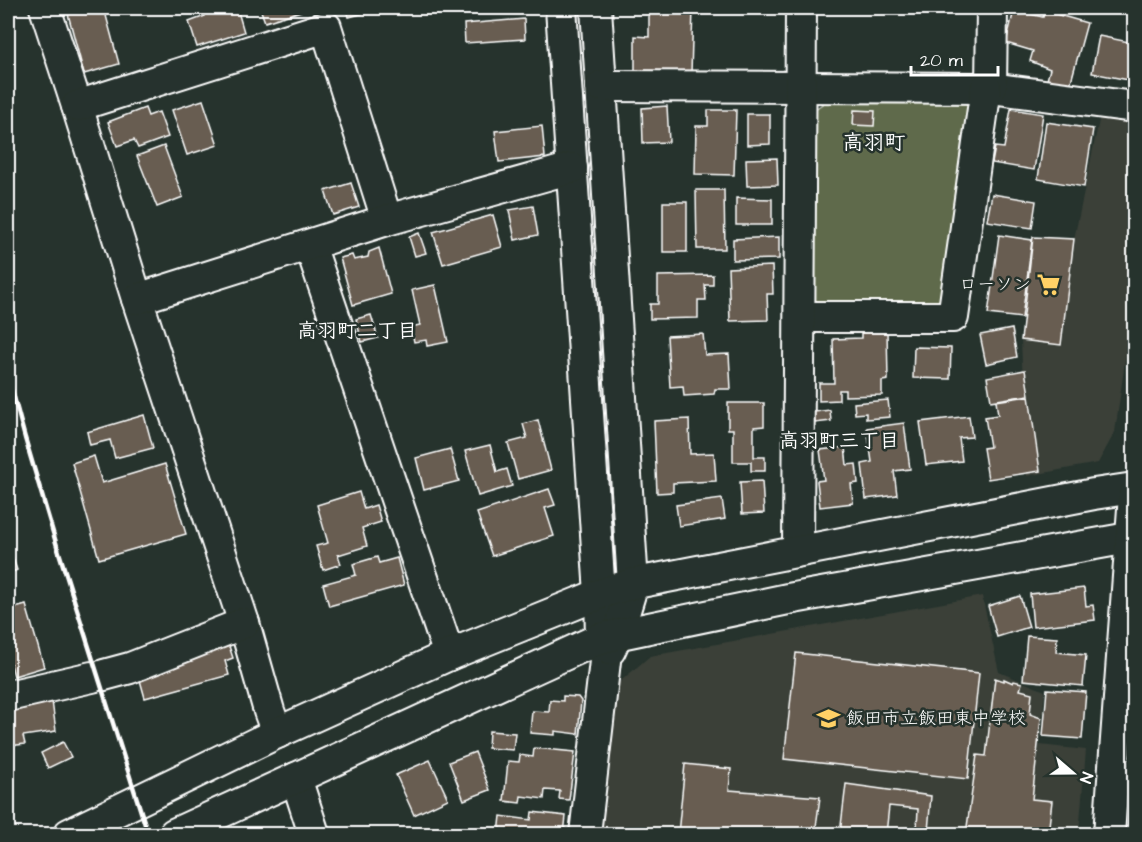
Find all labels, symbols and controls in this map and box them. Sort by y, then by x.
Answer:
scale bar [911,39,998,77]
text: 20 m [920,48,963,73]
district label: 高羽町 [843,128,906,157]
supermarket icon: ローソン [1036,271,1062,297]
place label: ローソン [959,272,1031,297]
district label: 高羽町二丁目 [297,317,417,345]
district label: 高羽町三丁目 [779,427,899,455]
school or university icon: 飯田市立飯田東中学校 [815,705,841,731]
place label: 飯田市立飯田東中学校 [846,706,1026,731]
north arrow [1043,743,1103,803]
text: N [1074,769,1098,786]

